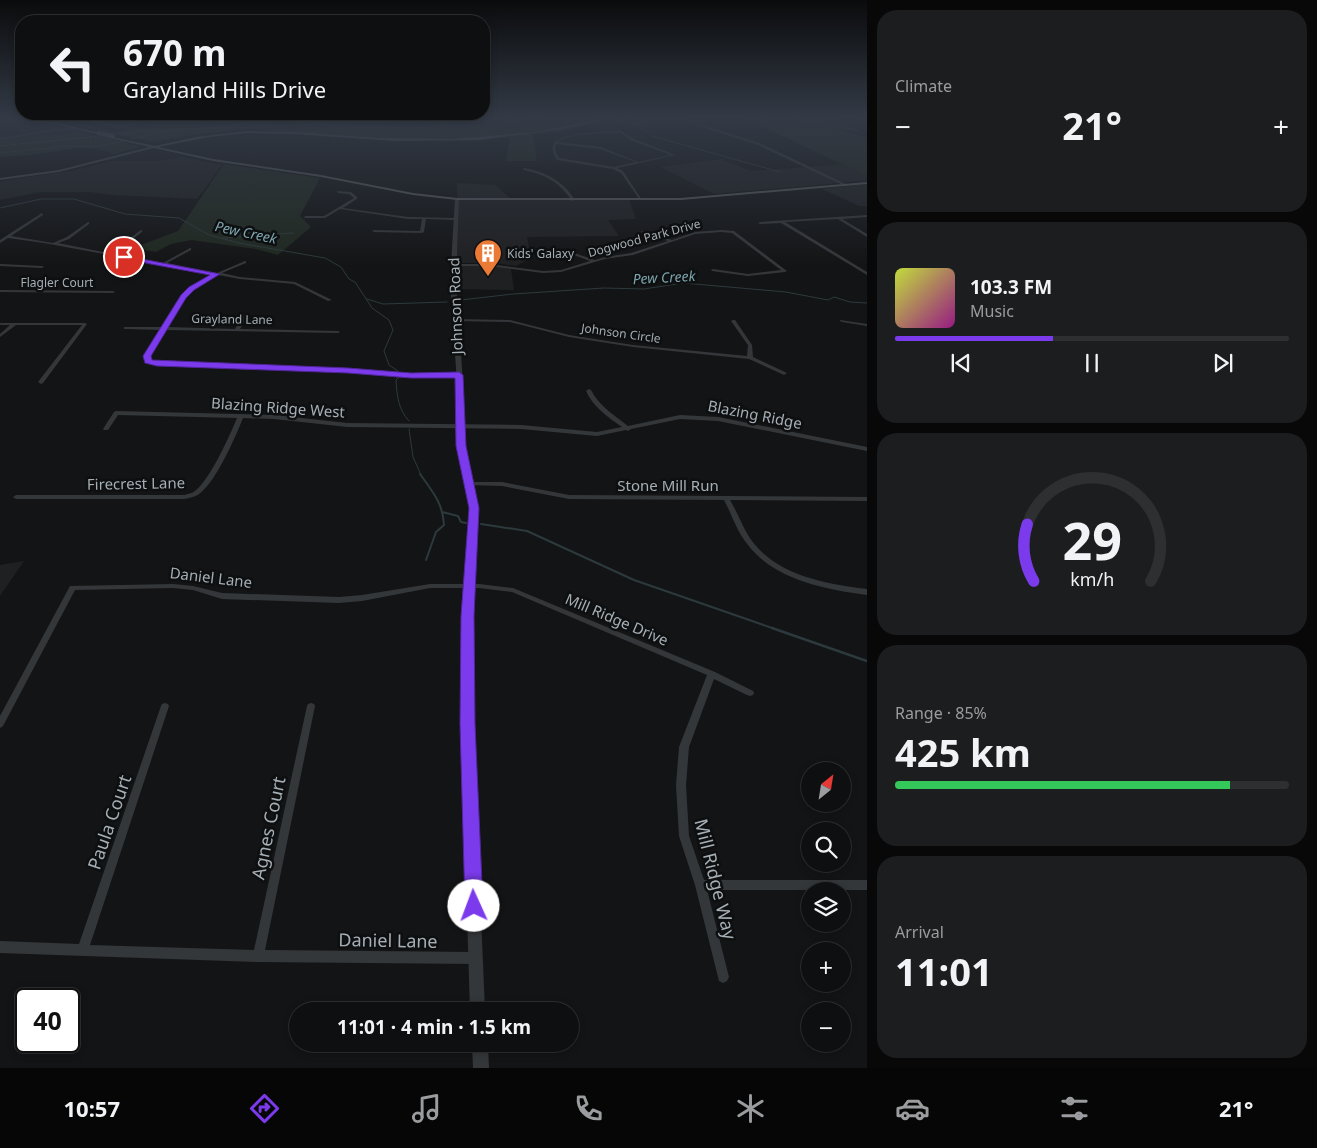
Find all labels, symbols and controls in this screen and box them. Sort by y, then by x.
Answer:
text: 670 m [123,29,226,76]
icon: left [40,35,105,100]
text: Grayland Hills Drive [123,74,326,104]
text: Climate [895,75,952,97]
text: 21° [1062,99,1122,151]
text: − [895,107,911,145]
text: + [1273,107,1289,145]
street label: Dogwood Park Drive [586,215,702,261]
water label: Pew Creek [213,216,280,248]
pin [103,236,145,278]
building icon: Kids' Galaxy [473,238,503,277]
icon: arrive [110,243,138,271]
place label: Kids' Galaxy [507,245,575,262]
street label: Johnson Road [443,257,467,357]
water label: Pew Creek [632,266,697,288]
street label: Flagler Court [21,274,94,291]
text: 103.3 FM [970,274,1052,300]
text: Music [970,300,1014,322]
street label: Grayland Lane [191,310,273,328]
street label: Johnson Circle [579,319,662,347]
icon: previous [947,349,975,377]
icon: pause [1078,349,1106,377]
icon: next [1209,349,1237,377]
street label: Blazing Ridge West [210,392,346,422]
street label: Blazing Ridge [706,395,804,433]
street label: Firecrest Lane [87,472,185,494]
street label: Stone Mill Run [617,475,719,495]
text: 29 [1062,504,1122,575]
street label: Daniel Lane [169,562,253,592]
text: km/h [1070,567,1114,591]
street label: Mill Ridge Drive [562,588,672,650]
text: Range · 85% [895,702,987,724]
text: 425 km [895,726,1031,778]
north arrow [801,762,851,812]
map controls [801,762,851,1052]
street label: Paula Court [82,771,137,873]
street label: Agnes Court [245,774,291,882]
street label: Mill Ridge Way [689,816,743,943]
button: search [801,822,851,872]
position arrow [447,879,499,931]
button: layers [801,882,851,932]
text: Arrival [895,921,944,943]
street label: Daniel Lane [338,927,438,953]
button: + [801,942,851,992]
text: 11:01 [895,945,993,997]
speed limit sign: 40 [15,988,80,1053]
button: − [801,1002,851,1052]
text: 11:01 · 4 min · 1.5 km [337,1014,531,1040]
icon: directions [247,1091,282,1126]
icon: music [409,1091,444,1126]
icon: phone [571,1091,606,1126]
icon: climate [733,1091,768,1126]
icon: car [895,1091,930,1126]
icon: filters [1057,1091,1092,1126]
text: 10:57 [63,1093,120,1123]
text: 21° [1219,1093,1253,1123]

